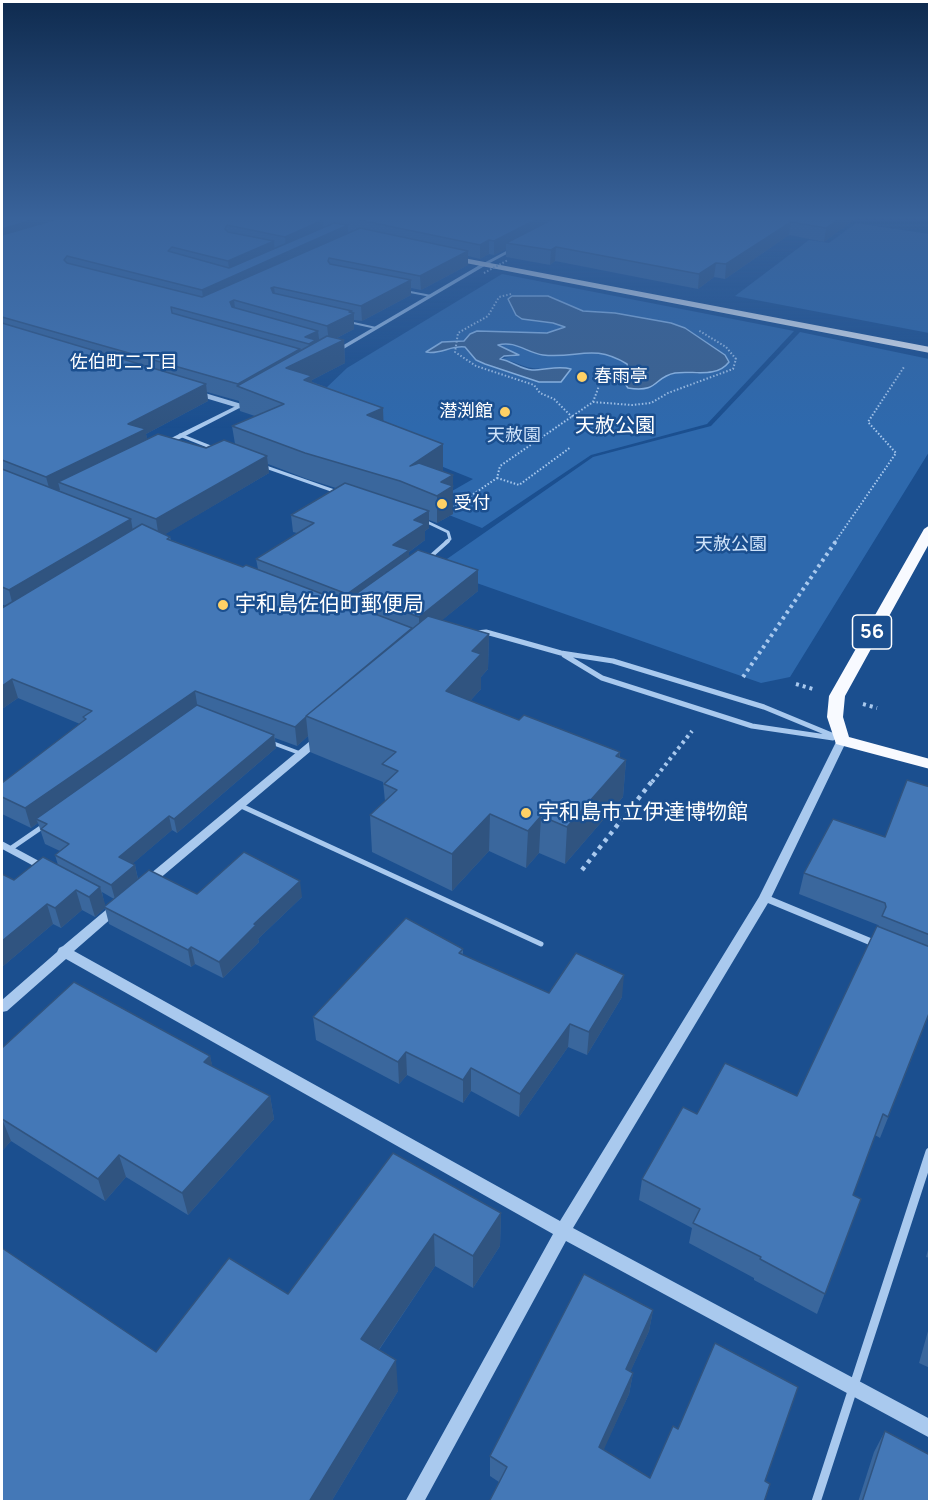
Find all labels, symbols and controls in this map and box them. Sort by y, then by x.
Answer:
district label: 佐伯町二丁目 [70,352,178,374]
place label: 春雨亭 [594,366,648,388]
marker: 春雨亭 [575,370,589,384]
place label: 潜渕館 [439,401,493,423]
marker: 潜渕館 [498,405,512,419]
district label: 天赦公園 [575,414,655,438]
park label: 天赦園 [487,425,541,447]
place label: 受付 [454,493,490,515]
marker: 受付 [435,497,449,511]
park label: 天赦公園 [695,534,767,556]
place label: 宇和島佐伯町郵便局 [235,592,424,618]
marker: 宇和島佐伯町郵便局 [216,598,230,612]
road number: 56 [852,615,892,649]
place label: 宇和島市立伊達博物館 [538,800,748,826]
marker: 宇和島市立伊達博物館 [519,806,533,820]

